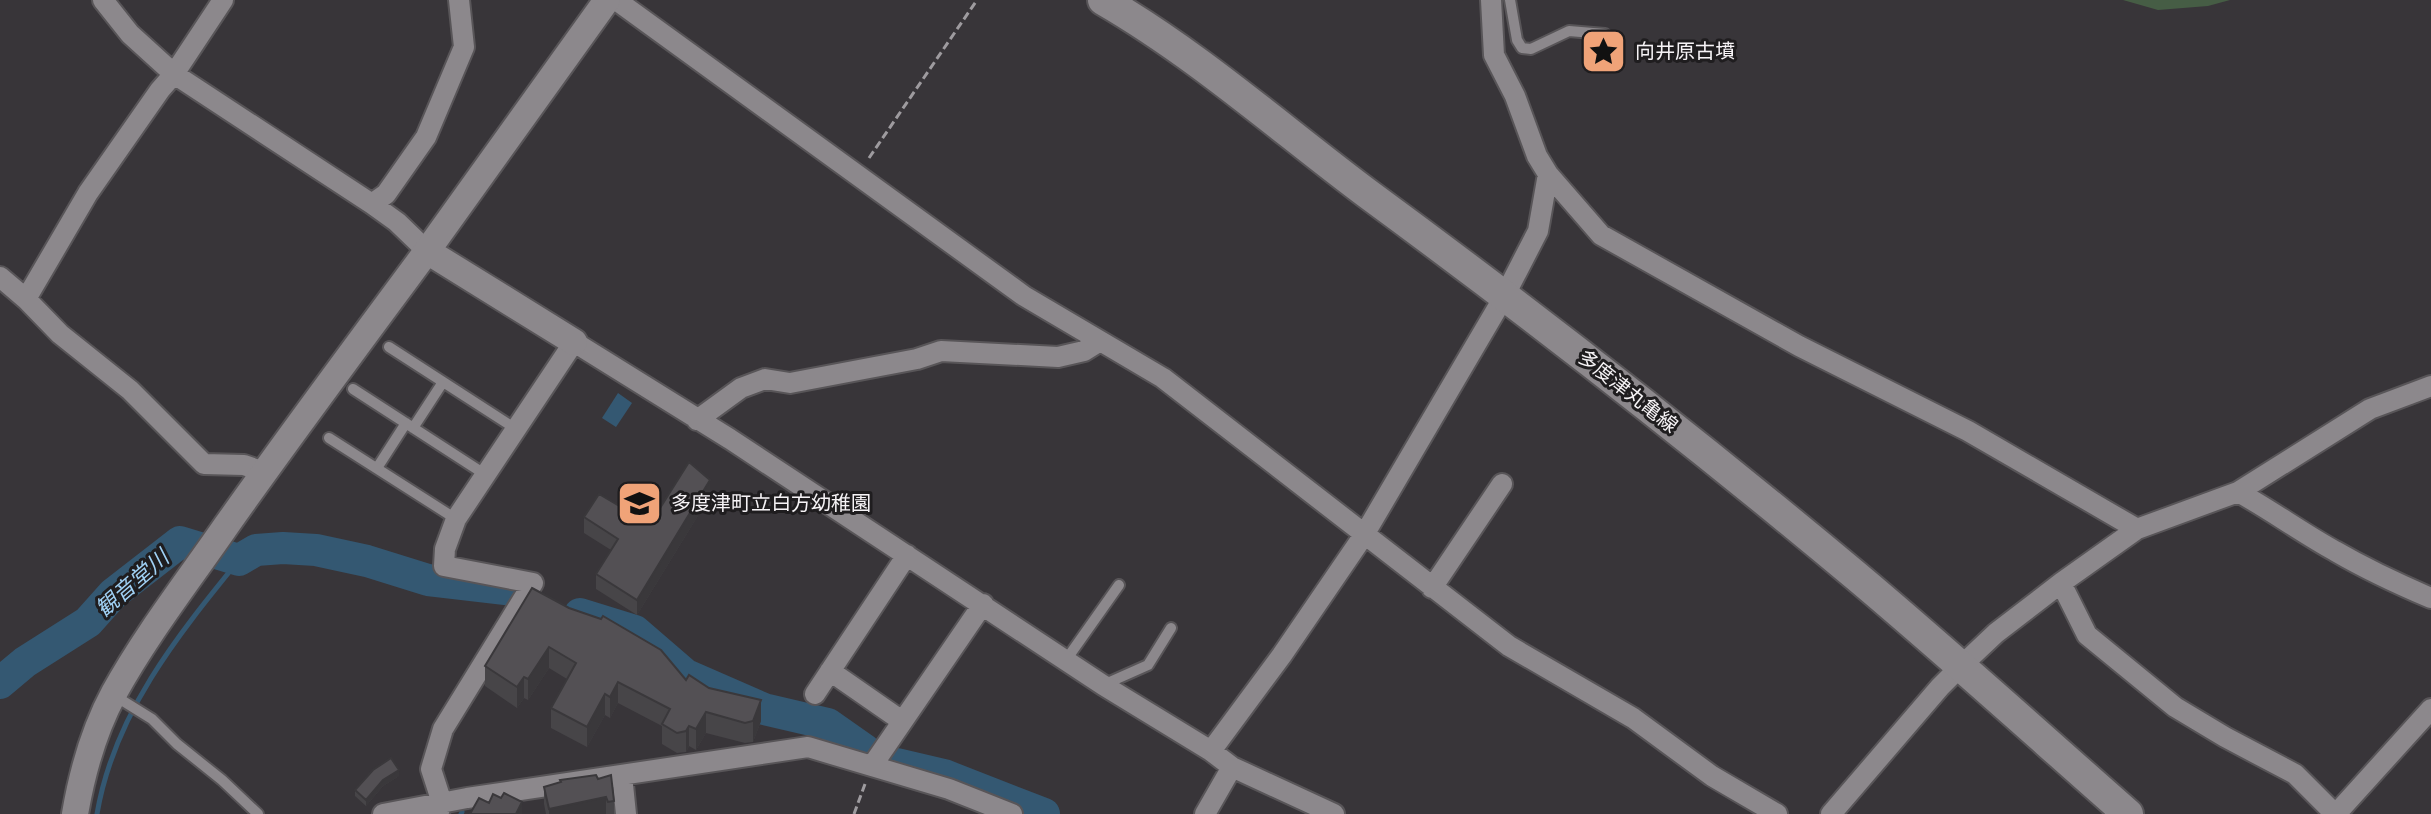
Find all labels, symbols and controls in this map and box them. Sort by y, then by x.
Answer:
place icon: 向井原古墳 [1580,27,1628,75]
place label: 向井原古墳 [1635,38,1735,64]
street label: 多度津丸亀線 [1573,344,1683,438]
school or university icon: 多度津町立白方幼稚園 [616,479,664,527]
place label: 多度津町立白方幼稚園 [671,490,871,516]
water label: 観音堂川 [90,542,177,623]

